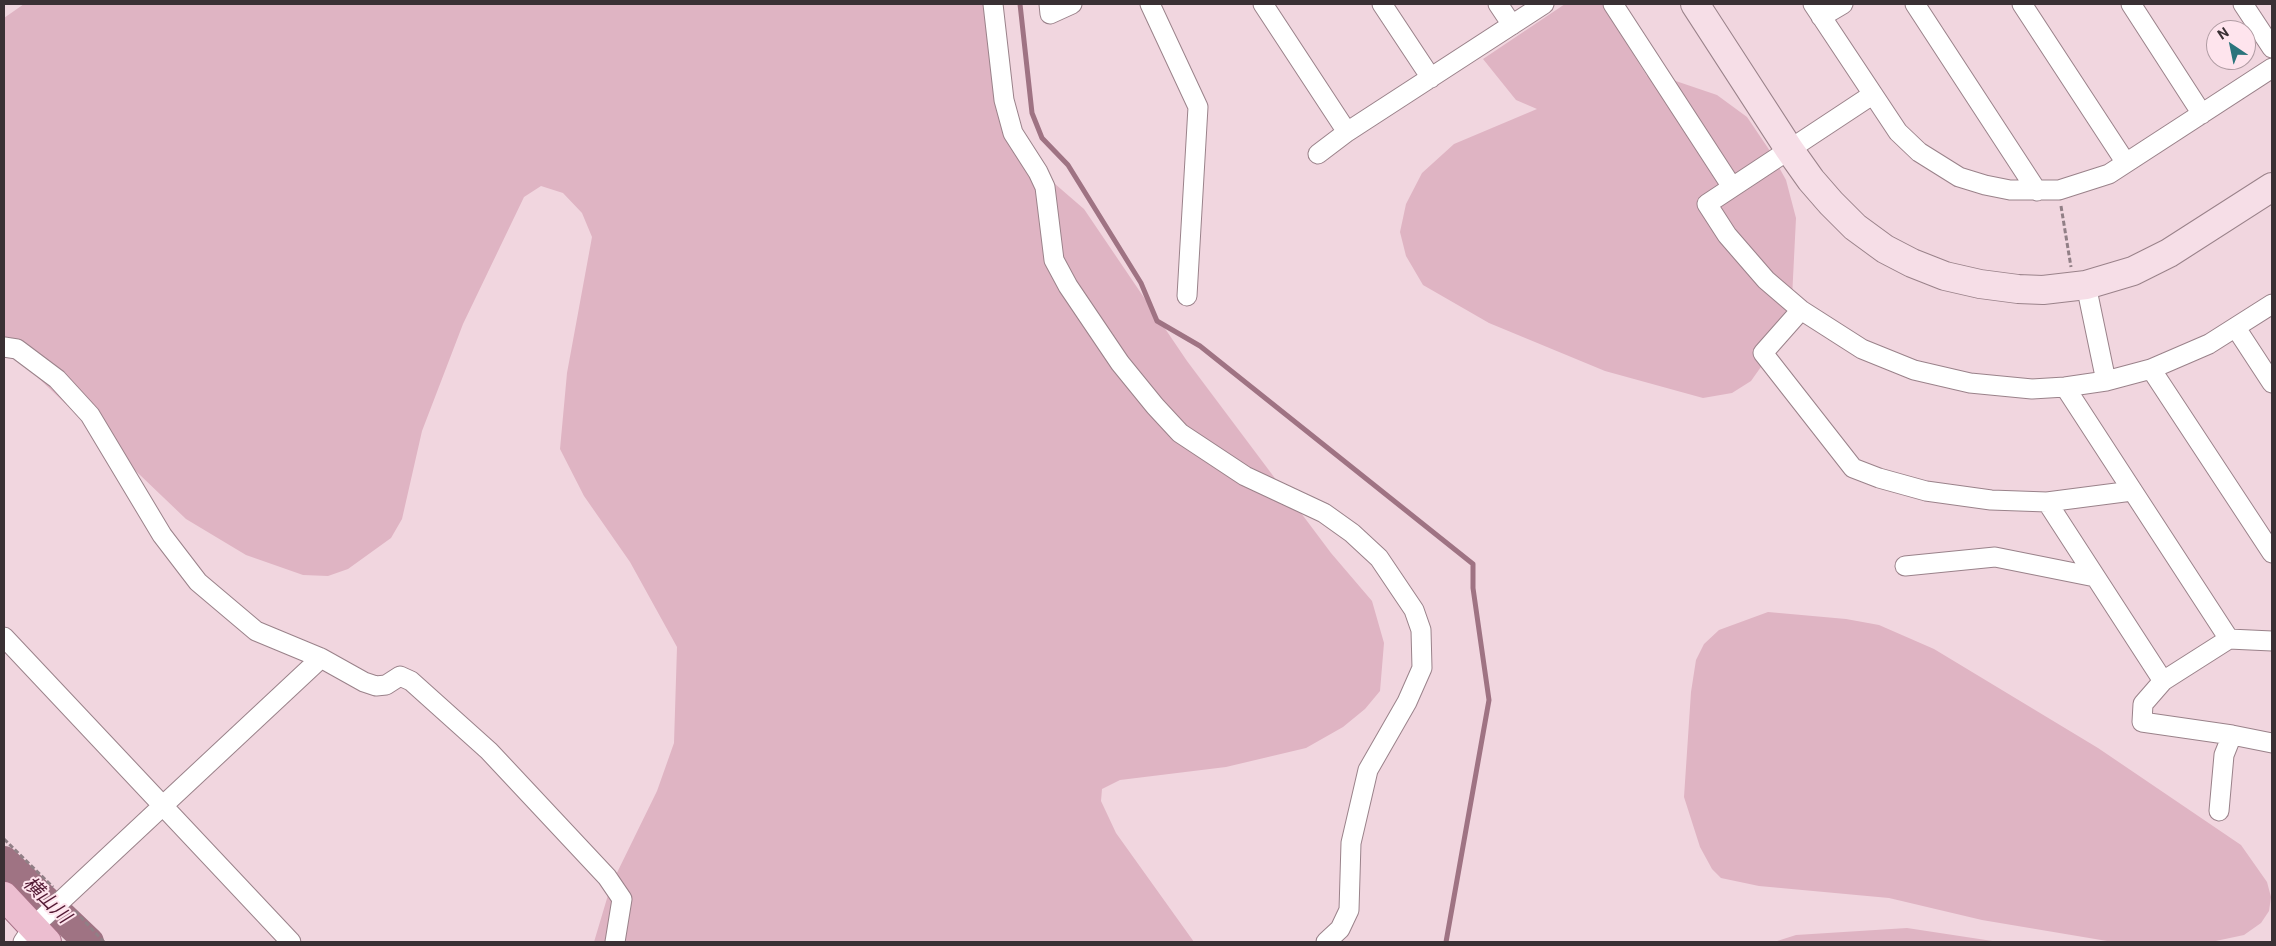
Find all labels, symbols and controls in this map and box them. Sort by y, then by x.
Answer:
north arrow [2206,20,2256,70]
text: N [2215,24,2232,43]
water label: 横山川 [18,873,74,929]

